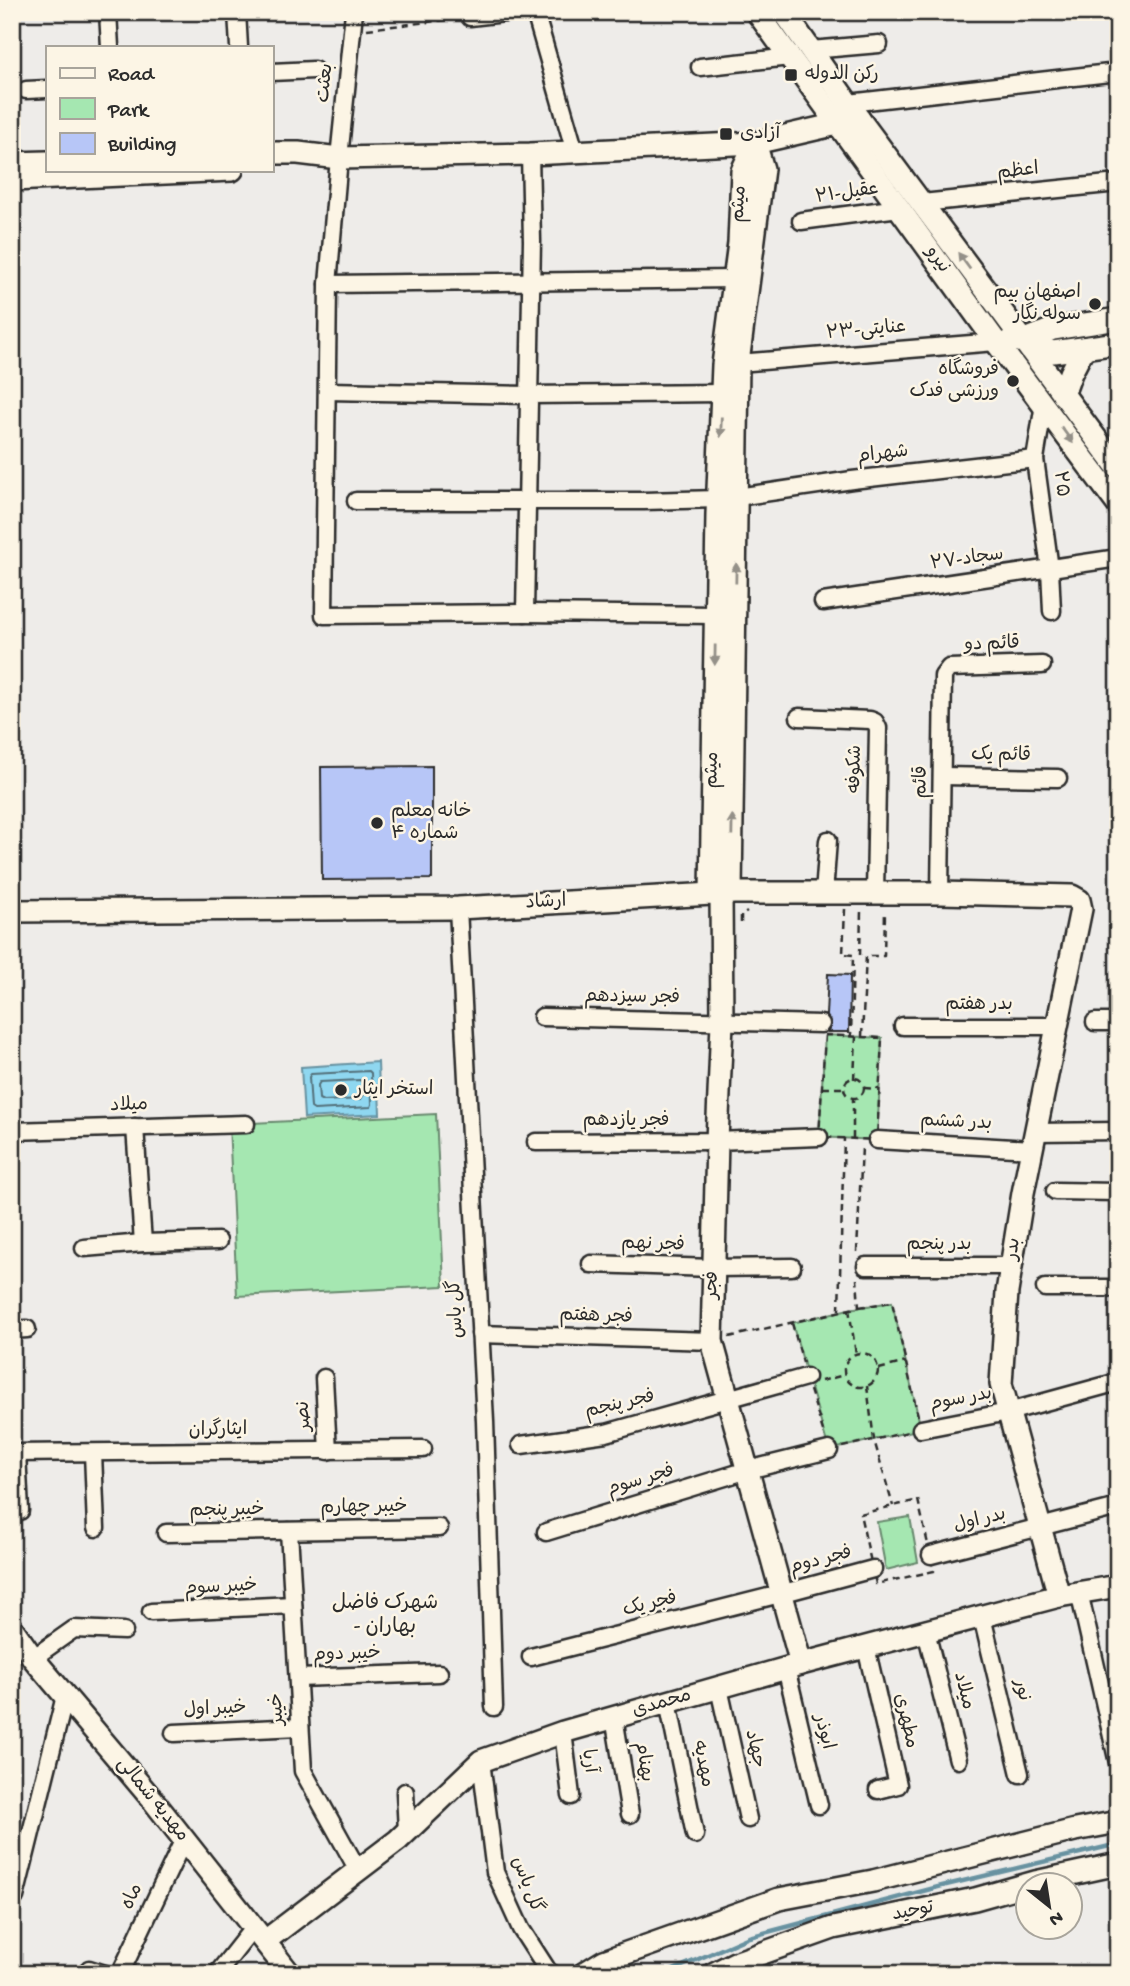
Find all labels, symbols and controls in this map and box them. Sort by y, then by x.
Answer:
legend [46,46,273,172]
street label: بعثت [313,62,339,104]
text: Road [108,64,156,89]
place label: رکن الدوله [805,64,879,87]
marker: رکن الدوله [783,67,799,83]
text: Park [107,100,151,125]
place label: آزادی [740,121,782,146]
marker: آزادی [718,126,734,142]
text: Building [107,134,177,159]
street label: اعظم [996,158,1040,186]
street label: ۲۱-عقیل [814,178,880,210]
street label: میثم [728,185,752,223]
street label: نیرو [918,240,955,278]
one-way arrow [958,252,972,270]
place label: اصفهان بیم سوله نگار [993,282,1081,327]
marker: اصفهان بیم سوله نگار [1087,296,1103,312]
street label: ۲۳-عنایتی [825,316,907,346]
place label: فروشگاه ورزشی فدک [910,357,999,404]
marker: فروشگاه ورزشی فدک [1005,373,1021,389]
one-way arrow [715,417,727,439]
one-way arrow [1059,426,1074,444]
street label: شهرام [856,440,910,470]
street label: ۲۵ [1047,470,1073,498]
street label: ۲۷-سجاد [929,543,1005,577]
one-way arrow [730,562,742,584]
street label: قائم دو [962,633,1020,658]
one-way arrow [709,644,721,666]
street label: قائم یک [971,744,1031,768]
street label: شکوفه [844,745,868,793]
street label: میثم [701,751,725,789]
street label: قائم [910,765,934,799]
place label: خانه معلم شماره ۴ [391,801,471,846]
one-way arrow [727,814,738,836]
marker: خانه معلم شماره ۴ [369,815,385,831]
street label: ارشاد [525,890,567,916]
street label: فجر سیزدهم [584,986,680,1010]
street label: بدر هفتم [945,994,1013,1017]
place label: استخر ایثار [353,1079,434,1102]
marker: استخر ایثار [333,1082,349,1098]
street label: میلاد [110,1094,148,1118]
street label: فجر یازدهم [583,1110,669,1133]
street label: بدر ششم [920,1110,992,1136]
street label: فجر نهم [621,1232,685,1258]
street label: بدر پنجم [906,1234,972,1257]
street label: بدر [1001,1236,1027,1264]
street label: فجر [701,1270,725,1302]
street label: گل یاس [442,1279,470,1339]
street label: فجر هفتم [559,1304,633,1330]
street label: بدر سوم [928,1383,994,1417]
street label: فجر پنجم [583,1386,657,1424]
street label: نصر [293,1400,317,1434]
street label: ایثارگران [189,1417,247,1443]
street label: فجر سوم [605,1460,677,1502]
street label: خیبر چهارم [320,1496,408,1520]
street label: خیبر پنجم [189,1499,265,1523]
street label: بدر اول [951,1503,1009,1539]
street label: فجر دوم [787,1542,855,1580]
street label: خیبر سوم [184,1575,258,1601]
street label: فجر یک [621,1587,679,1623]
district label: شهرک فاضل - بهاران [332,1592,438,1641]
street label: خیبر دوم [313,1642,381,1668]
street label: میلاد [947,1670,979,1712]
street label: نور [1007,1676,1035,1703]
street label: محمدی [630,1685,694,1723]
street label: مطهری [888,1691,922,1751]
street label: خیبر [266,1692,290,1728]
street label: خیبر اول [183,1697,247,1723]
street label: ابوذر [807,1710,838,1752]
street label: جهاد [738,1728,770,1770]
street label: مهدیه [686,1739,718,1789]
street label: بهنام [628,1740,658,1784]
street label: آریا [575,1747,603,1776]
street label: مهدیه شمالی [111,1753,193,1847]
street label: گل یاس [505,1853,549,1916]
north arrow [1014,1870,1084,1940]
street label: ماه [117,1880,149,1914]
street label: توحید [890,1897,936,1927]
text: N [1045,1905,1067,1931]

